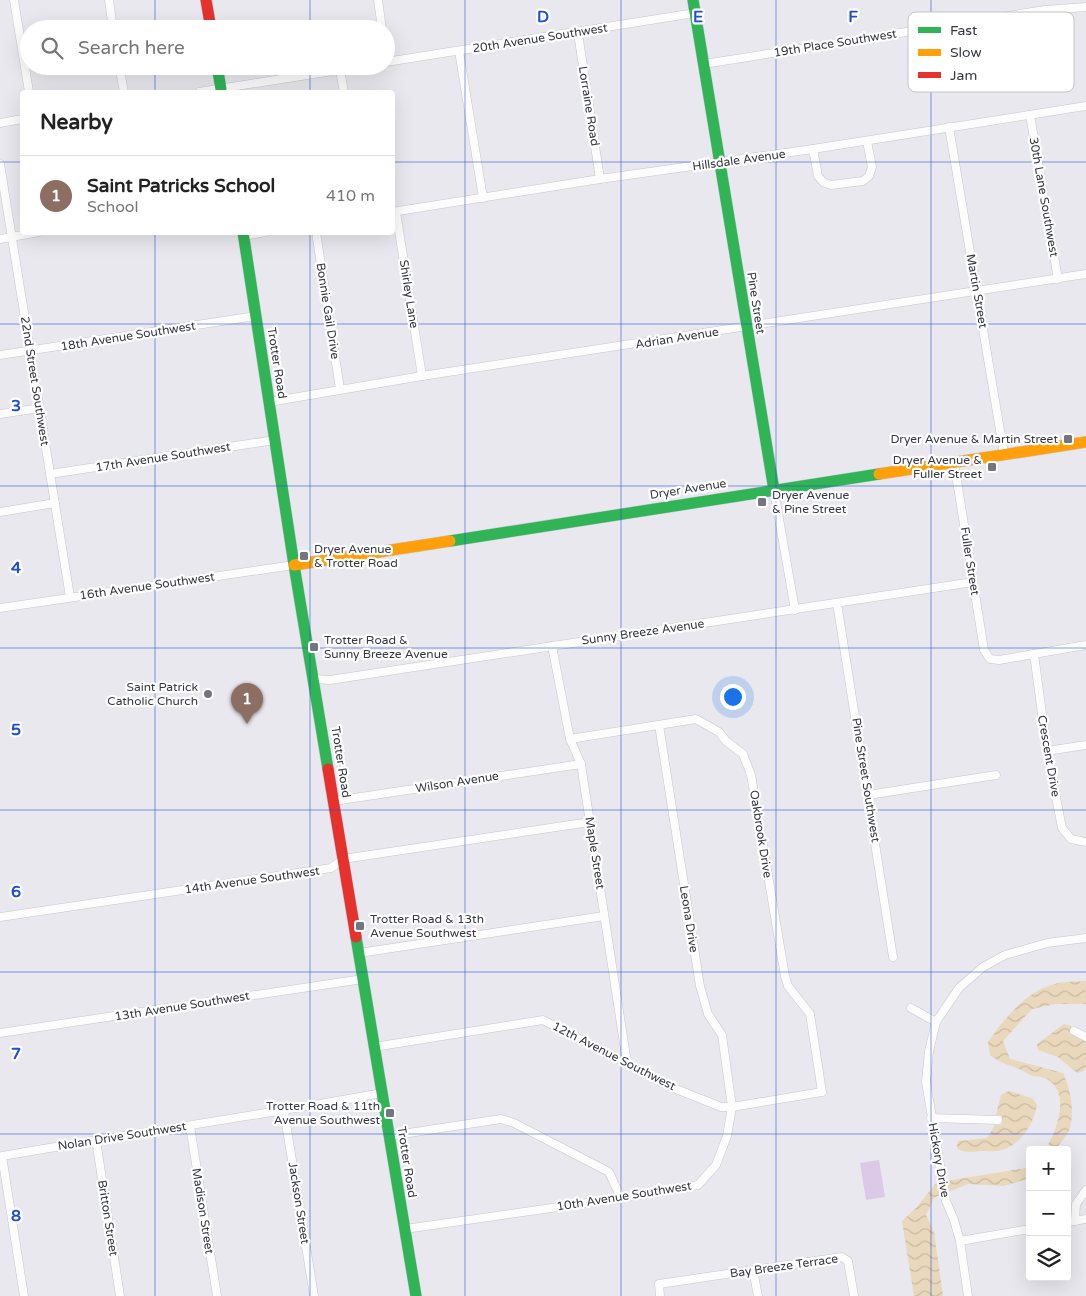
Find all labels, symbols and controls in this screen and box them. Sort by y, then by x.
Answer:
text: D [537,7,549,27]
text: E [693,7,703,27]
text: F [848,7,858,27]
legend [908,12,1074,92]
search box [20,20,395,75]
street label: 20th Avenue Southwest [472,20,609,56]
text: Fast [950,22,978,39]
street label: 19th Place Southwest [772,26,898,60]
icon: search [38,34,66,62]
text: Search here [78,37,185,59]
text: Slow [950,44,982,61]
street label: Lorraine Road [576,65,602,147]
text: Jam [950,67,977,84]
text: Nearby [40,110,113,135]
street label: 30th Lane Southwest [1027,136,1061,258]
street label: Hillsdale Avenue [692,147,787,173]
text: Saint Patricks School [87,175,275,197]
text: 1 [51,186,61,206]
text: 410 m [326,186,375,206]
text: School [87,197,139,217]
street label: Martin Street [964,253,990,330]
street label: Shirley Lane [397,259,421,329]
street label: Bonnie Gail Drive [313,262,343,360]
street label: Pine Street [744,271,768,335]
street label: 22nd Street Southwest [18,315,52,447]
street label: 18th Avenue Southwest [60,318,197,354]
street label: Adrian Avenue [634,324,720,351]
street label: Trotter Road [264,326,290,400]
text: 3 [11,396,21,416]
place label: Dryer Avenue & Martin Street [890,432,1058,446]
marker: Dryer Avenue & Martin Street [1062,433,1074,445]
street label: 17th Avenue Southwest [95,439,232,475]
place label: Dryer Avenue & Fuller Street [893,453,982,481]
marker: Dryer Avenue & Fuller Street [986,461,998,473]
street label: Dryer Avenue [649,476,727,502]
place label: Dryer Avenue & Pine Street [772,488,850,516]
marker: Dryer Avenue & Pine Street [756,496,768,508]
street label: Fuller Street [958,526,982,597]
place label: Dryer Avenue & Trotter Road [314,542,398,570]
marker: Dryer Avenue & Trotter Road [298,550,310,562]
text: 4 [11,558,21,578]
street label: 16th Avenue Southwest [78,570,216,602]
street label: Sunny Breeze Avenue [581,616,705,648]
place label: Trotter Road & Sunny Breeze Avenue [324,633,448,661]
marker: Trotter Road & Sunny Breeze Avenue [308,641,320,653]
place label: Saint Patrick Catholic Church [107,680,198,708]
pin: 1 [231,683,263,724]
your location [720,684,746,710]
marker: Saint Patrick Catholic Church [202,688,214,700]
street label: Crescent Drive [1035,714,1063,798]
street label: Pine Street Southwest [849,717,883,844]
text: 5 [11,720,21,740]
street label: Trotter Road [328,725,354,799]
street label: Wilson Avenue [414,768,500,796]
street label: Oakbrook Drive [747,789,775,879]
street label: Maple Street [582,816,608,891]
street label: 14th Avenue Southwest [183,864,321,896]
text: 6 [11,882,21,902]
street label: Leona Drive [677,884,701,954]
place label: Trotter Road & 13th Avenue Southwest [370,912,484,940]
marker: Trotter Road & 13th Avenue Southwest [354,920,366,932]
street label: 13th Avenue Southwest [114,988,251,1024]
street label: 12th Avenue Southwest [550,1019,678,1093]
text: 7 [11,1044,21,1064]
place label: Trotter Road & 11th Avenue Southwest [266,1099,380,1127]
marker: Trotter Road & 11th Avenue Southwest [384,1107,396,1119]
street label: Nolan Drive Southwest [57,1119,188,1153]
street label: Hickory Drive [926,1121,953,1199]
street label: Trotter Road [394,1125,420,1199]
map controls [1026,1146,1071,1281]
button: + [1026,1146,1071,1191]
street label: Jackson Street [286,1161,312,1245]
street label: Madison Street [189,1167,217,1255]
street label: 10th Avenue Southwest [556,1178,693,1214]
street label: Britton Street [95,1179,121,1257]
button: − [1026,1191,1071,1236]
text: 8 [11,1206,21,1226]
button: layers [1026,1236,1071,1281]
street label: Bay Breeze Terrace [729,1251,839,1281]

